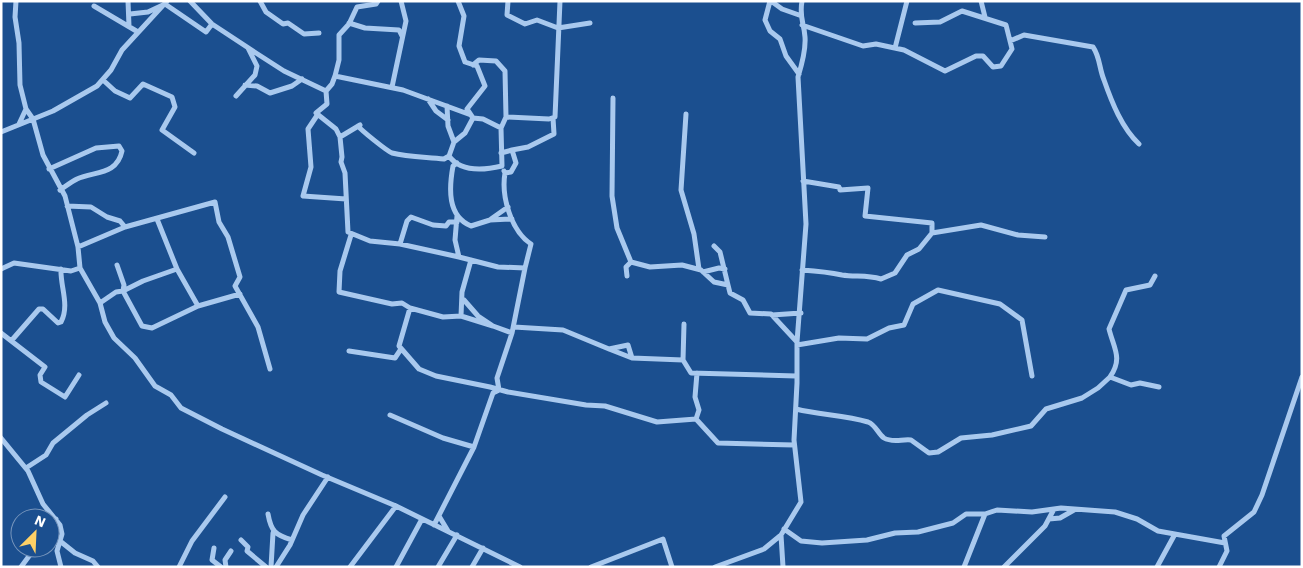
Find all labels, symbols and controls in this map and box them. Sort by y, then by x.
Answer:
north arrow [10,508,60,558]
text: N [32,512,48,531]

